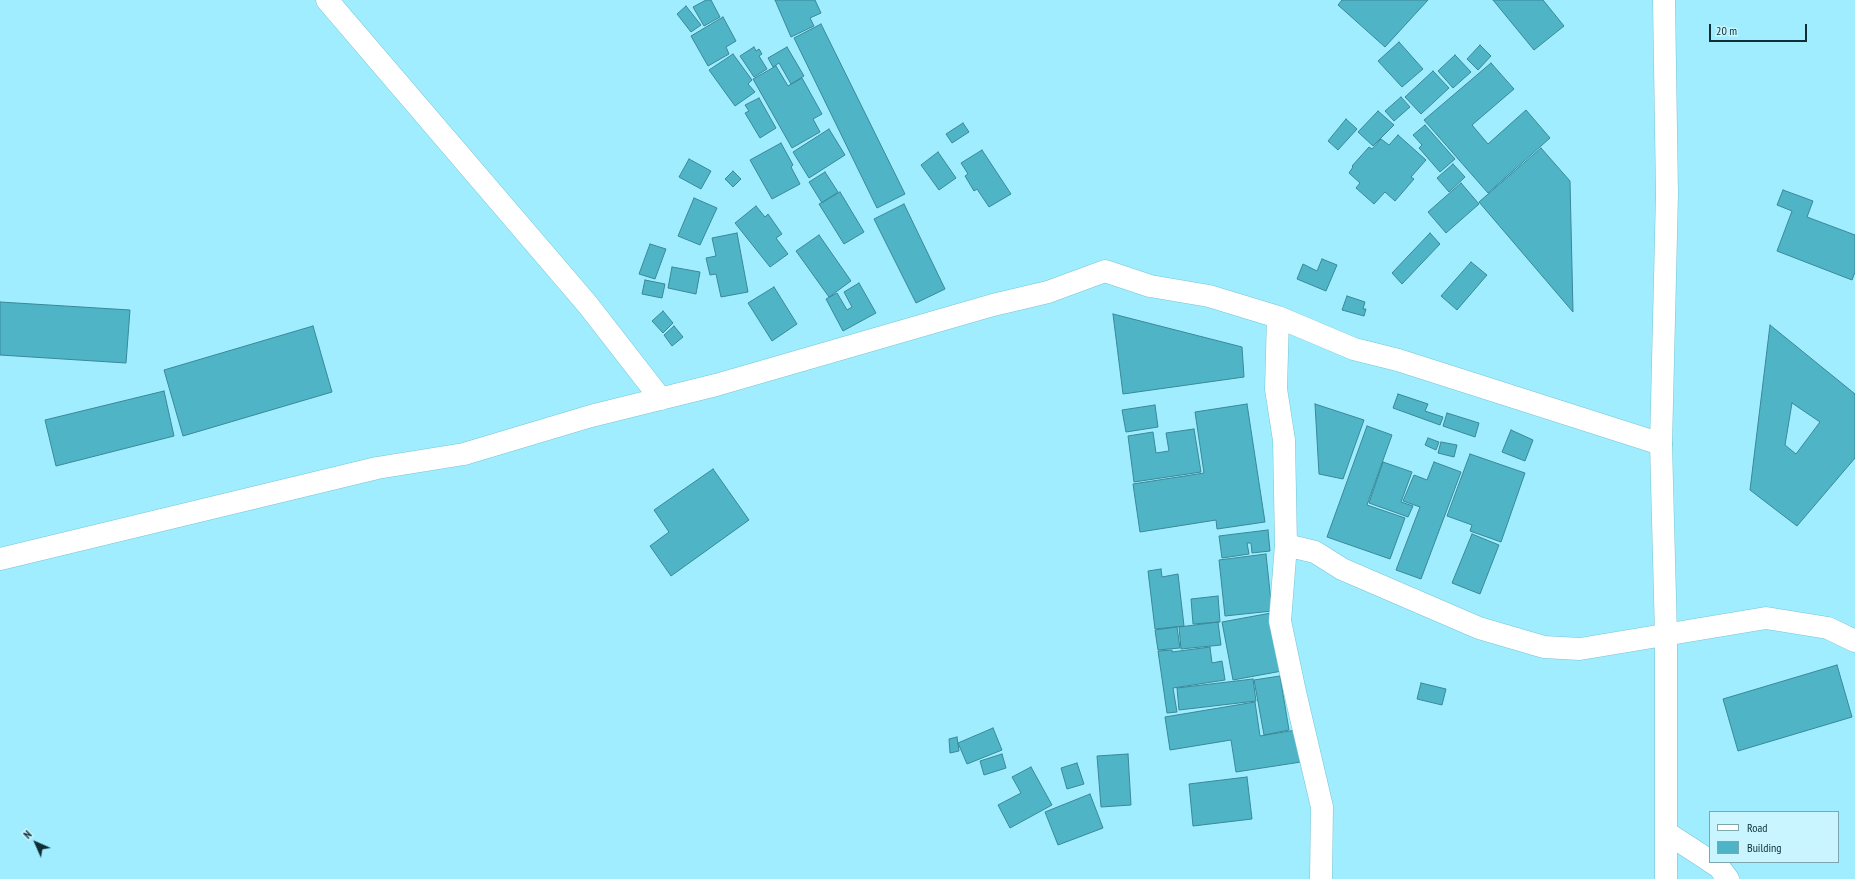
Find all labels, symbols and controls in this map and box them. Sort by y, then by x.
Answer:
scale bar [1711,16,1809,42]
text: 20 m [1716,23,1737,38]
legend [1709,811,1839,863]
text: Road [1747,820,1767,835]
north arrow [16,823,56,863]
text: N [20,827,35,842]
text: Building [1747,840,1782,855]

